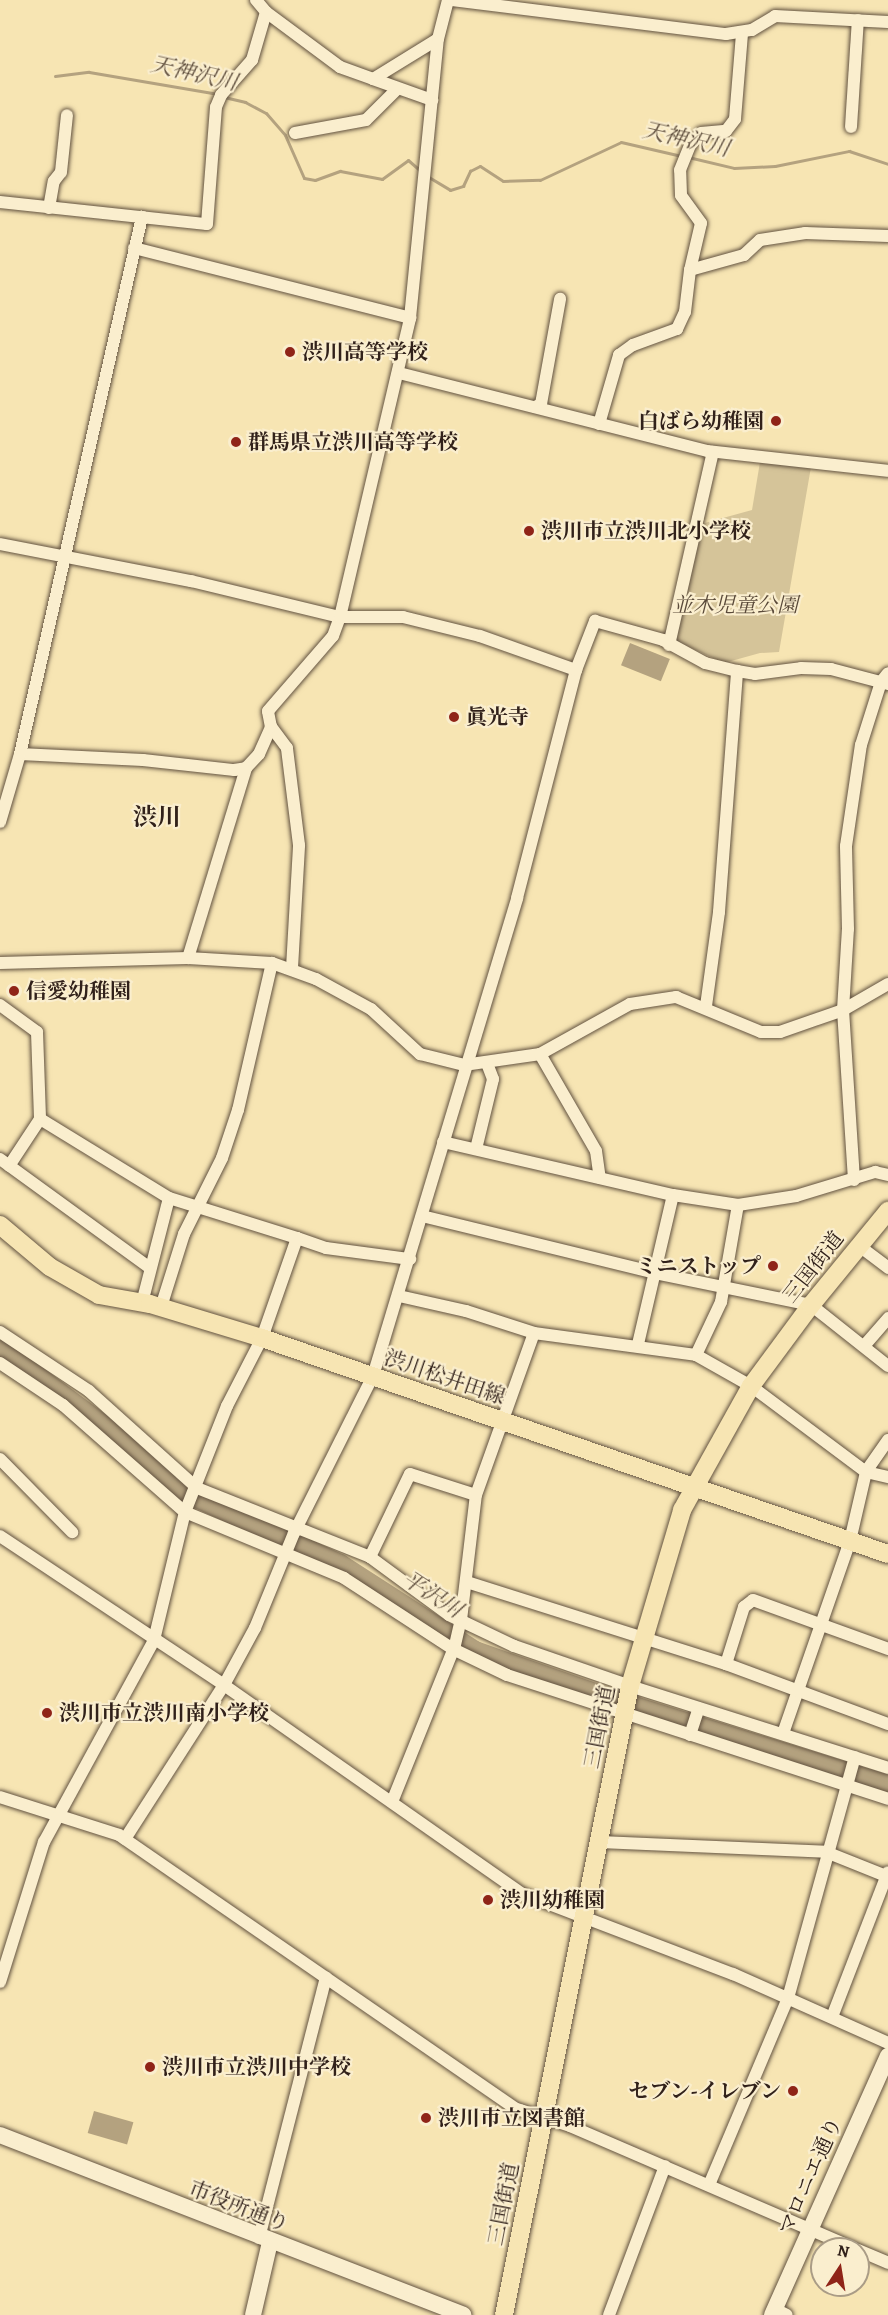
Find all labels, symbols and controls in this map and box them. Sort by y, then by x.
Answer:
water label: 天神沢川 [148,51,240,97]
water label: 天神沢川 [640,117,732,163]
place label: 渋川高等学校 [302,339,428,365]
marker: 渋川高等学校 [283,345,297,359]
place label: 白ばら幼稚園 [638,408,764,434]
marker: 白ばら幼稚園 [769,414,783,428]
place label: 群馬県立渋川高等学校 [248,429,458,455]
marker: 群馬県立渋川高等学校 [229,435,243,449]
place label: 渋川市立渋川北小学校 [541,518,751,544]
marker: 渋川市立渋川北小学校 [522,524,536,538]
park label: 並木児童公園 [672,592,798,618]
place label: 眞光寺 [466,704,529,730]
marker: 眞光寺 [447,710,461,724]
district label: 渋川 [133,804,181,832]
place label: 信愛幼稚園 [26,978,131,1004]
marker: 信愛幼稚園 [7,984,21,998]
street label: 三国街道 [777,1226,849,1308]
place label: ミニストップ [635,1253,761,1279]
marker: ミニストップ [766,1259,780,1273]
street label: 渋川松井田線 [381,1345,509,1409]
water label: 平沢川 [397,1566,467,1624]
street label: 三国街道 [579,1683,619,1771]
place label: 渋川市立渋川南小学校 [59,1700,269,1726]
marker: 渋川市立渋川南小学校 [40,1706,54,1720]
place label: 渋川幼稚園 [500,1887,605,1913]
marker: 渋川幼稚園 [481,1893,495,1907]
place label: 渋川市立渋川中学校 [162,2054,351,2080]
marker: 渋川市立渋川中学校 [143,2060,157,2074]
place label: セブン-イレブン [627,2078,781,2104]
marker: セブン-イレブン [786,2084,800,2098]
place label: 渋川市立図書館 [438,2105,585,2131]
marker: 渋川市立図書館 [419,2111,433,2125]
street label: マロニエ通り [773,2113,847,2239]
street label: 三国街道 [483,2160,523,2248]
street label: 市役所通り [185,2175,293,2237]
north arrow [810,2237,870,2297]
text: N [835,2239,851,2263]

